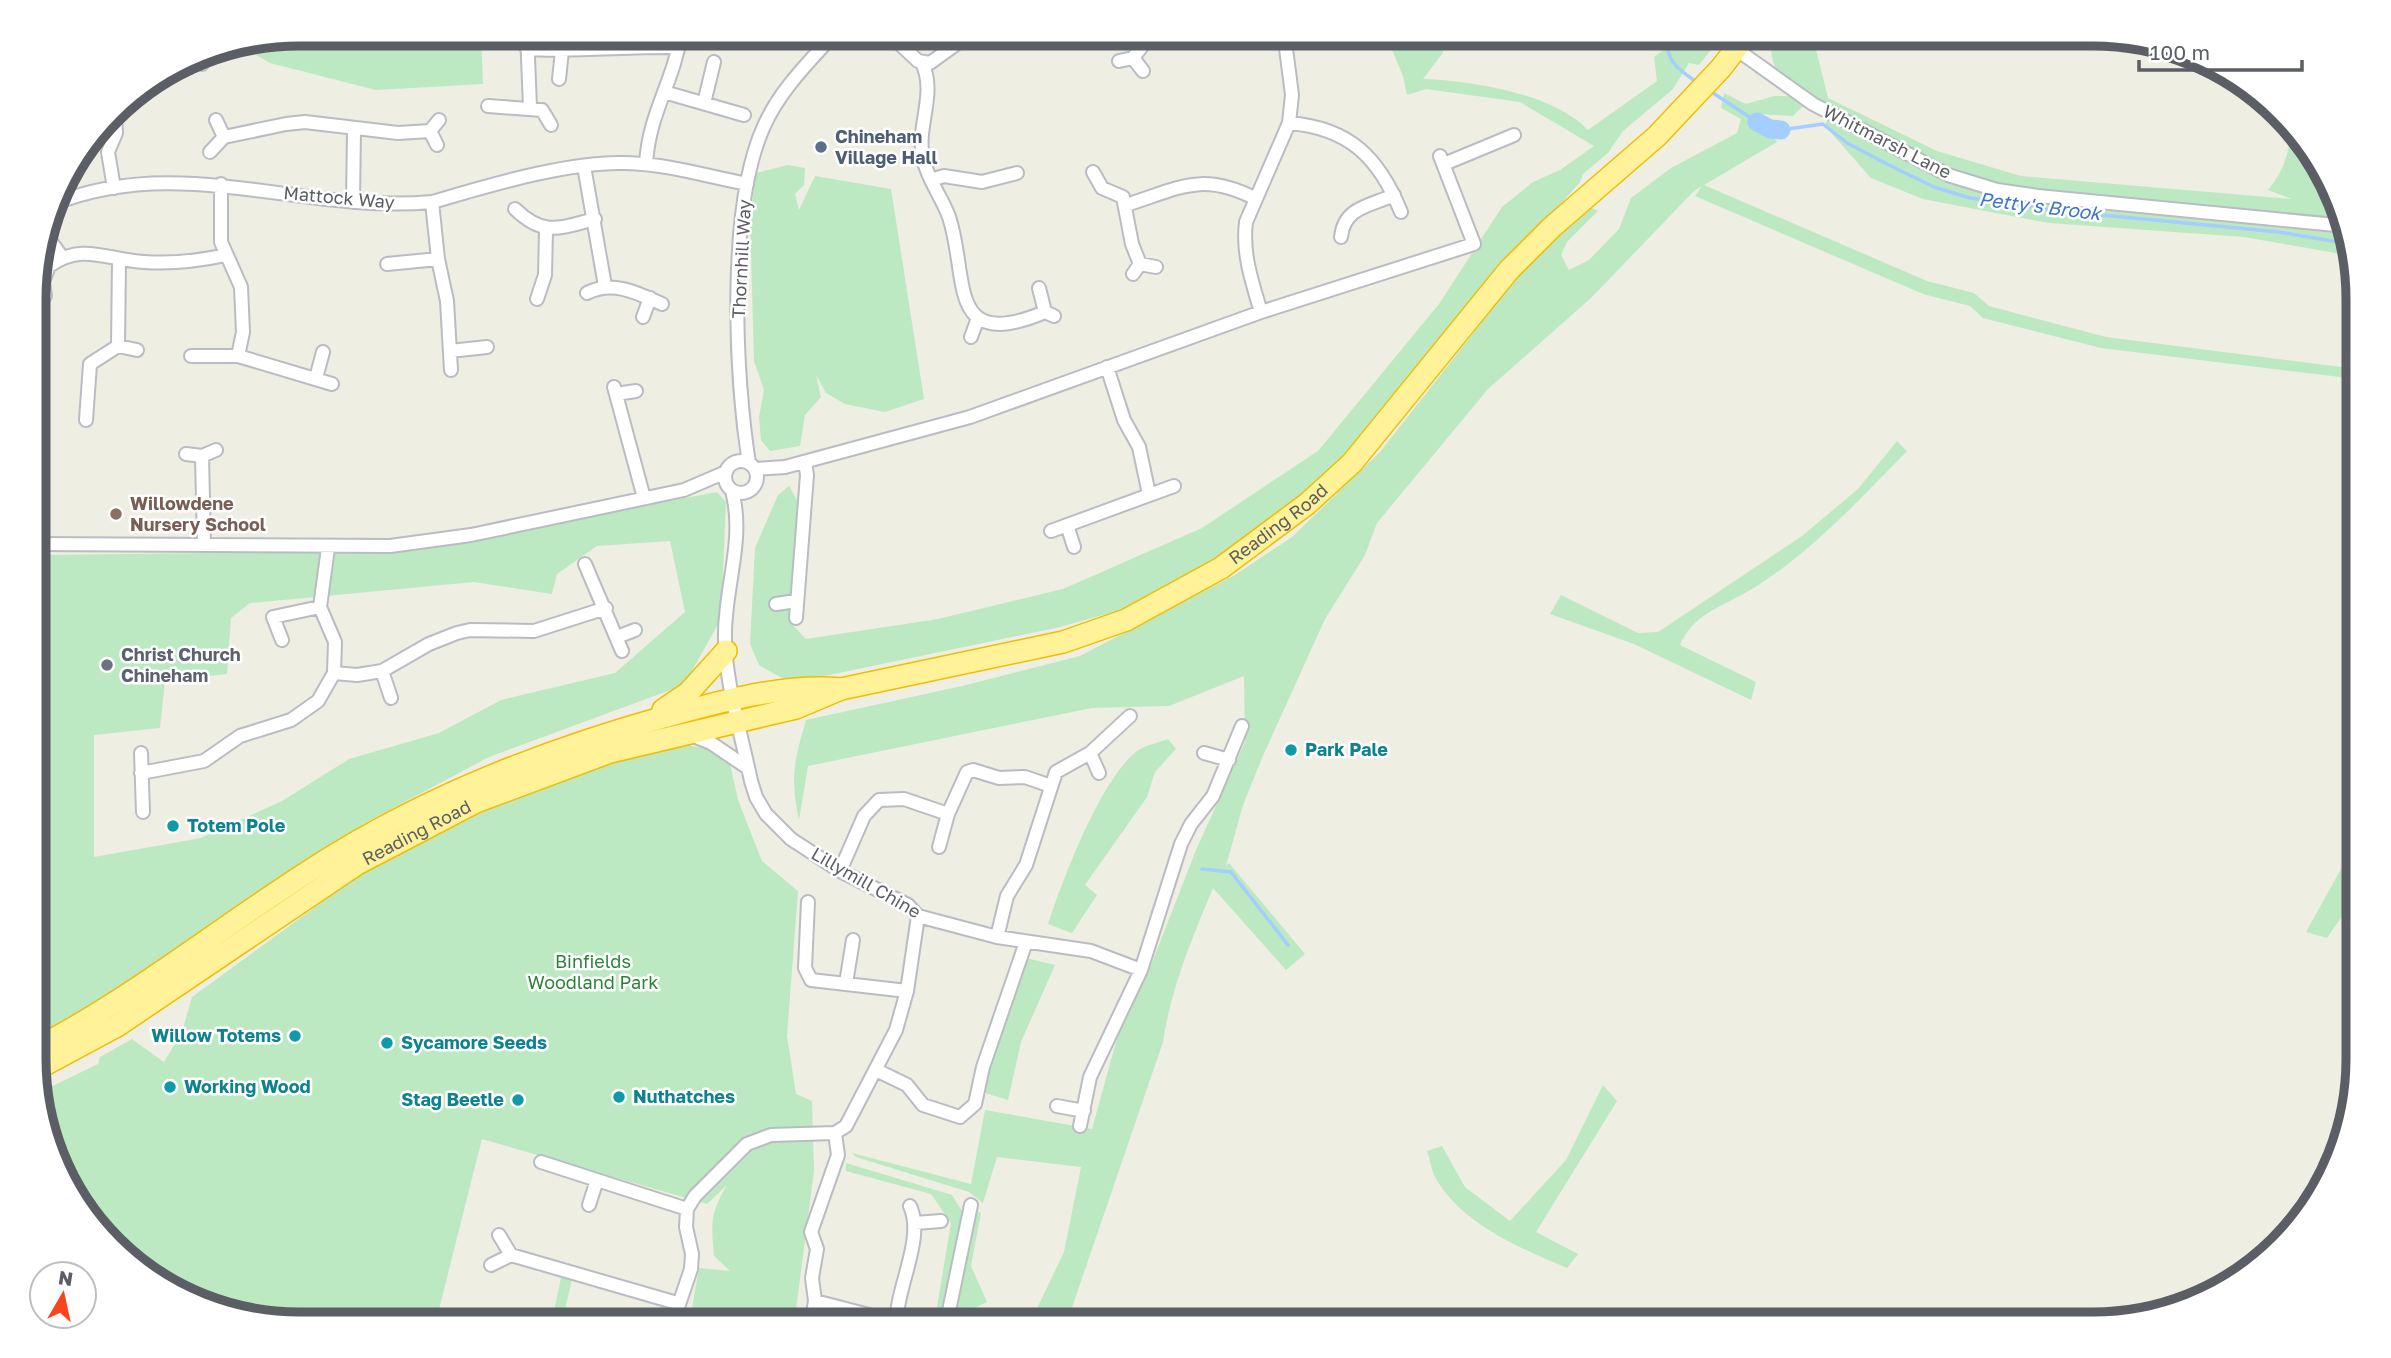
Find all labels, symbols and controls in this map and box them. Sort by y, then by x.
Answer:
scale bar [2139,28,2302,72]
text: 100 m [2150,39,2210,65]
street label: Whitmarsh Lane [1820,99,1955,183]
place label: Chineham Village Hall [835,125,938,168]
marker: Chineham Village Hall [813,139,829,155]
street label: Mattock Way [283,181,396,213]
water label: Petty's Brook [1978,187,2105,225]
street label: Thornhill Way [727,199,755,319]
street label: Reading Road [1224,478,1332,569]
place label: Willowdene Nursery School [130,492,266,535]
marker: Willowdene Nursery School [108,506,124,522]
place label: Christ Church Chineham [121,643,241,686]
marker: Christ Church Chineham [99,657,115,673]
place label: Park Pale [1305,738,1388,760]
marker: Park Pale [1283,742,1299,758]
street label: Reading Road [358,795,474,869]
place label: Totem Pole [187,814,286,836]
marker: Totem Pole [165,818,181,834]
street label: Lillymill Chine [808,842,925,922]
park label: Binfields Woodland Park [528,950,658,993]
place label: Willow Totems [151,1024,281,1046]
marker: Willow Totems [287,1028,303,1044]
place label: Sycamore Seeds [401,1031,547,1053]
marker: Sycamore Seeds [379,1035,395,1051]
place label: Working Wood [184,1075,311,1097]
marker: Working Wood [162,1079,178,1095]
place label: Nuthatches [633,1085,735,1107]
place label: Stag Beetle [401,1088,504,1110]
marker: Nuthatches [611,1089,627,1105]
marker: Stag Beetle [510,1092,526,1108]
north arrow [28,1260,98,1330]
text: N [57,1265,75,1290]

